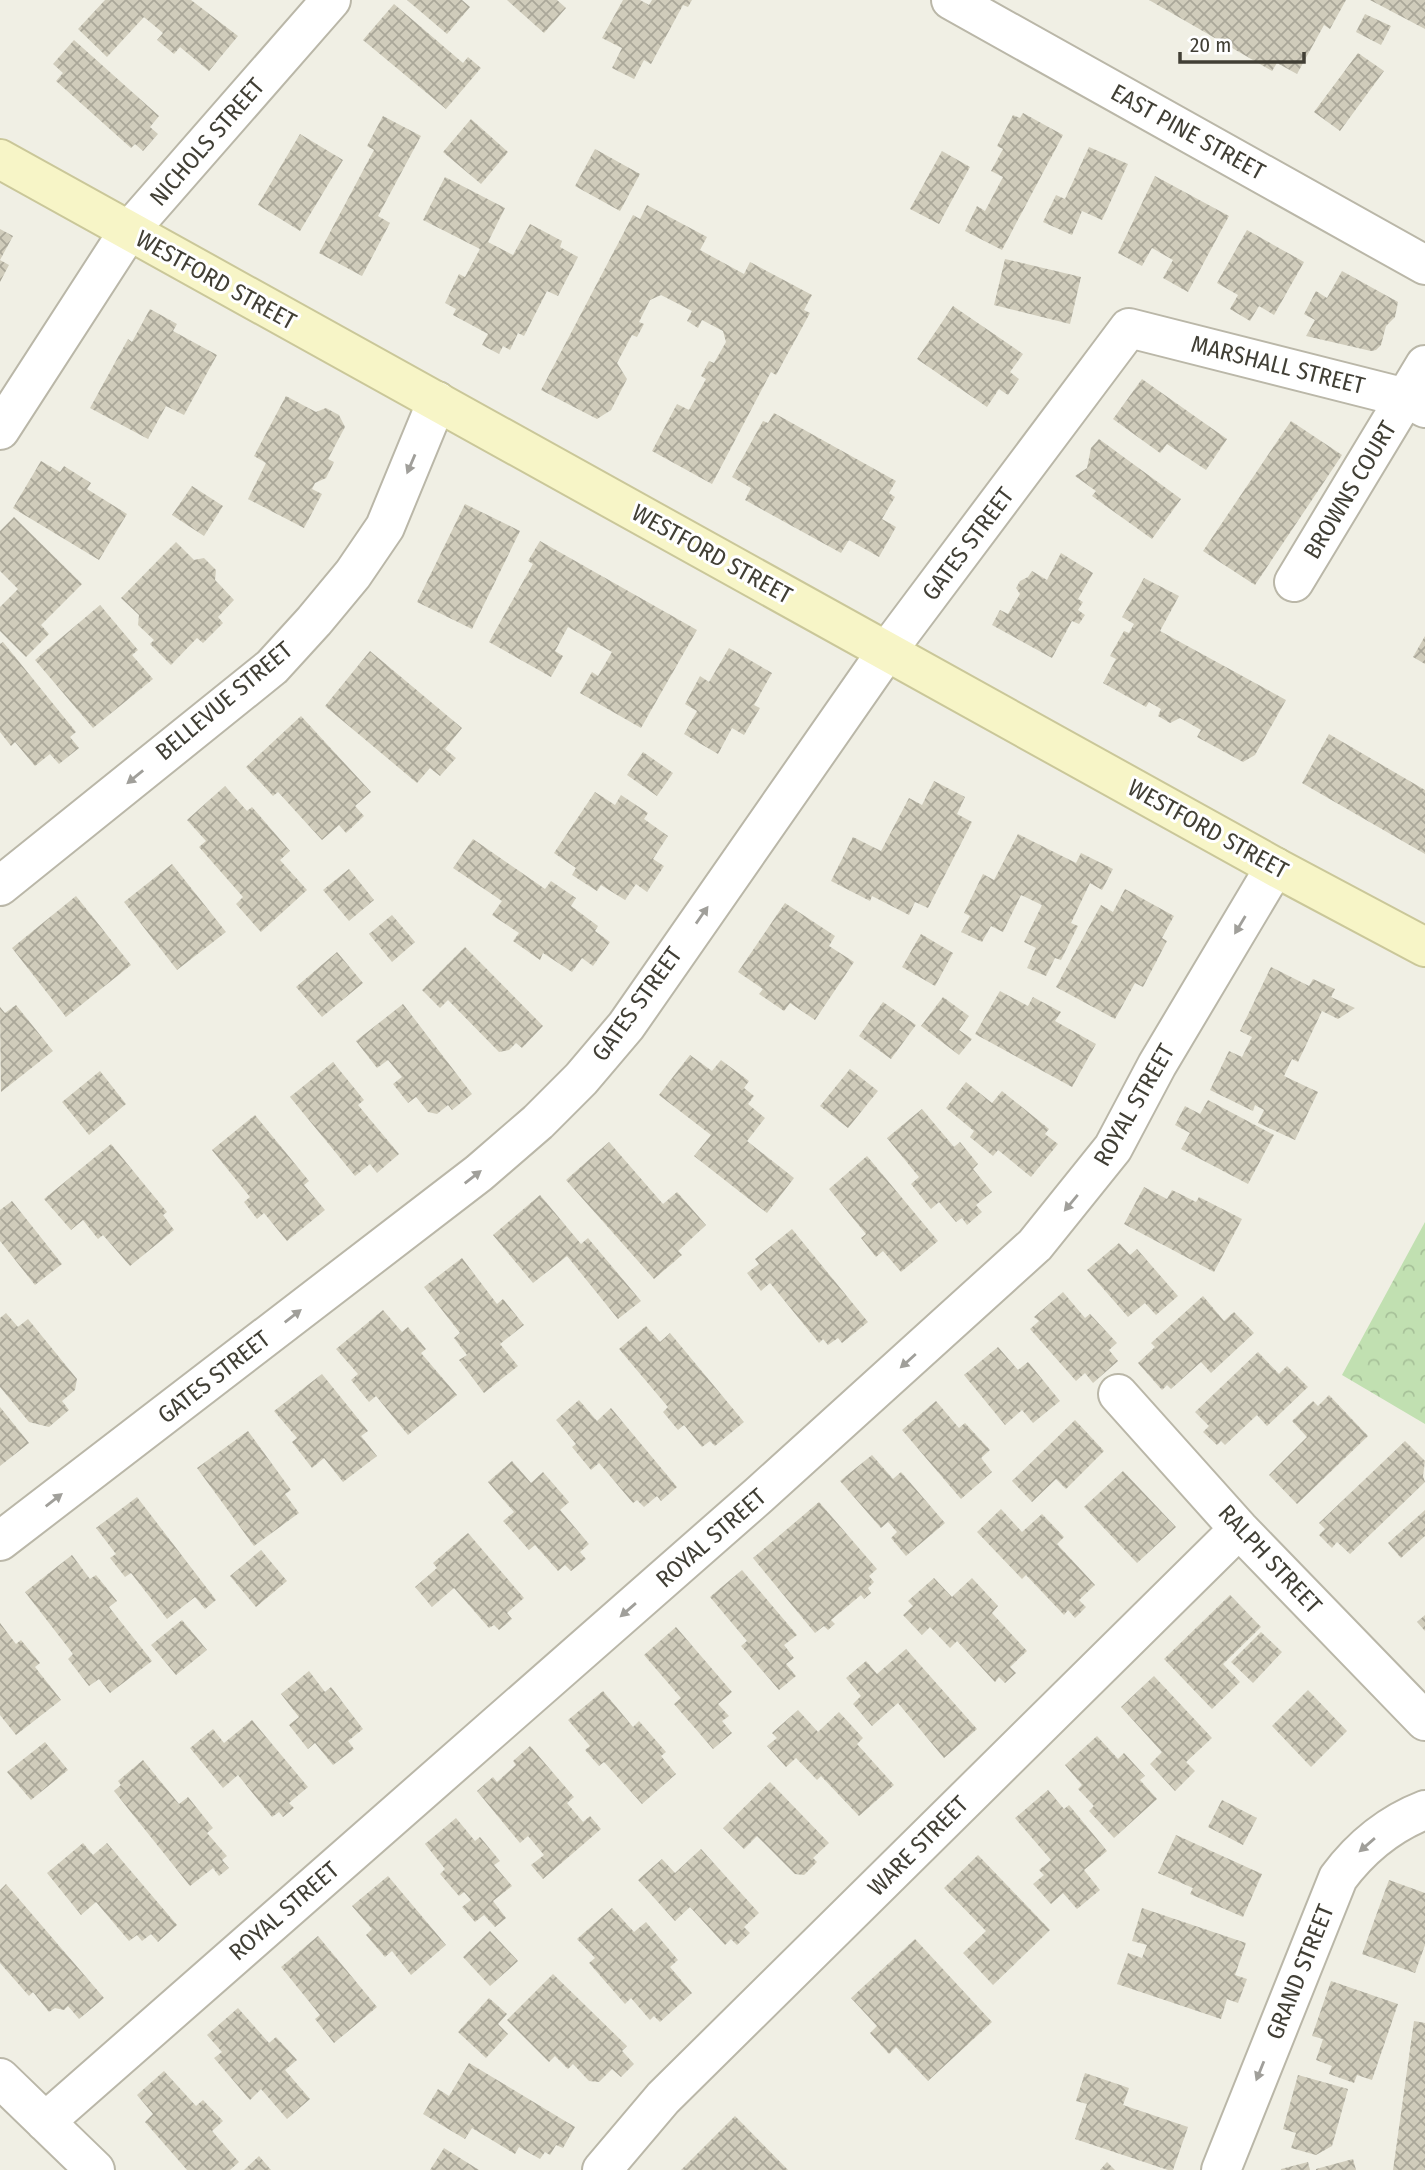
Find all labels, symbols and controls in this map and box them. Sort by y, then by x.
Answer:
scale bar [1180,21,1304,65]
text: 20 m [1190,32,1231,58]
street label: NICHOLS STREET [144,73,270,211]
street label: EAST PINE STREET [1106,78,1270,186]
street label: WESTFORD STREET [131,224,301,336]
street label: MARSHALL STREET [1188,330,1368,400]
street label: BROWNS COURT [1298,416,1402,564]
one-way arrow [405,454,416,475]
street label: GATES STREET [916,482,1020,606]
street label: WESTFORD STREET [627,498,797,610]
street label: BELLEVUE STREET [150,636,298,766]
one-way arrow [126,769,144,784]
street label: WESTFORD STREET [1123,773,1293,885]
one-way arrow [694,906,708,924]
one-way arrow [1234,916,1246,935]
street label: GATES STREET [586,942,688,1066]
street label: ROYAL STREET [1088,1039,1180,1171]
one-way arrow [464,1171,482,1185]
one-way arrow [1063,1193,1078,1211]
one-way arrow [283,1309,301,1324]
street label: GATES STREET [153,1325,275,1429]
one-way arrow [899,1353,917,1369]
street label: ROYAL STREET [650,1483,772,1593]
one-way arrow [45,1493,63,1507]
street label: RALPH STREET [1213,1499,1327,1619]
one-way arrow [619,1602,637,1618]
street label: WARE STREET [862,1790,974,1902]
one-way arrow [1358,1837,1376,1853]
street label: ROYAL STREET [223,1856,345,1966]
street label: GRAND STREET [1260,1901,1340,2043]
one-way arrow [1255,2060,1266,2081]

